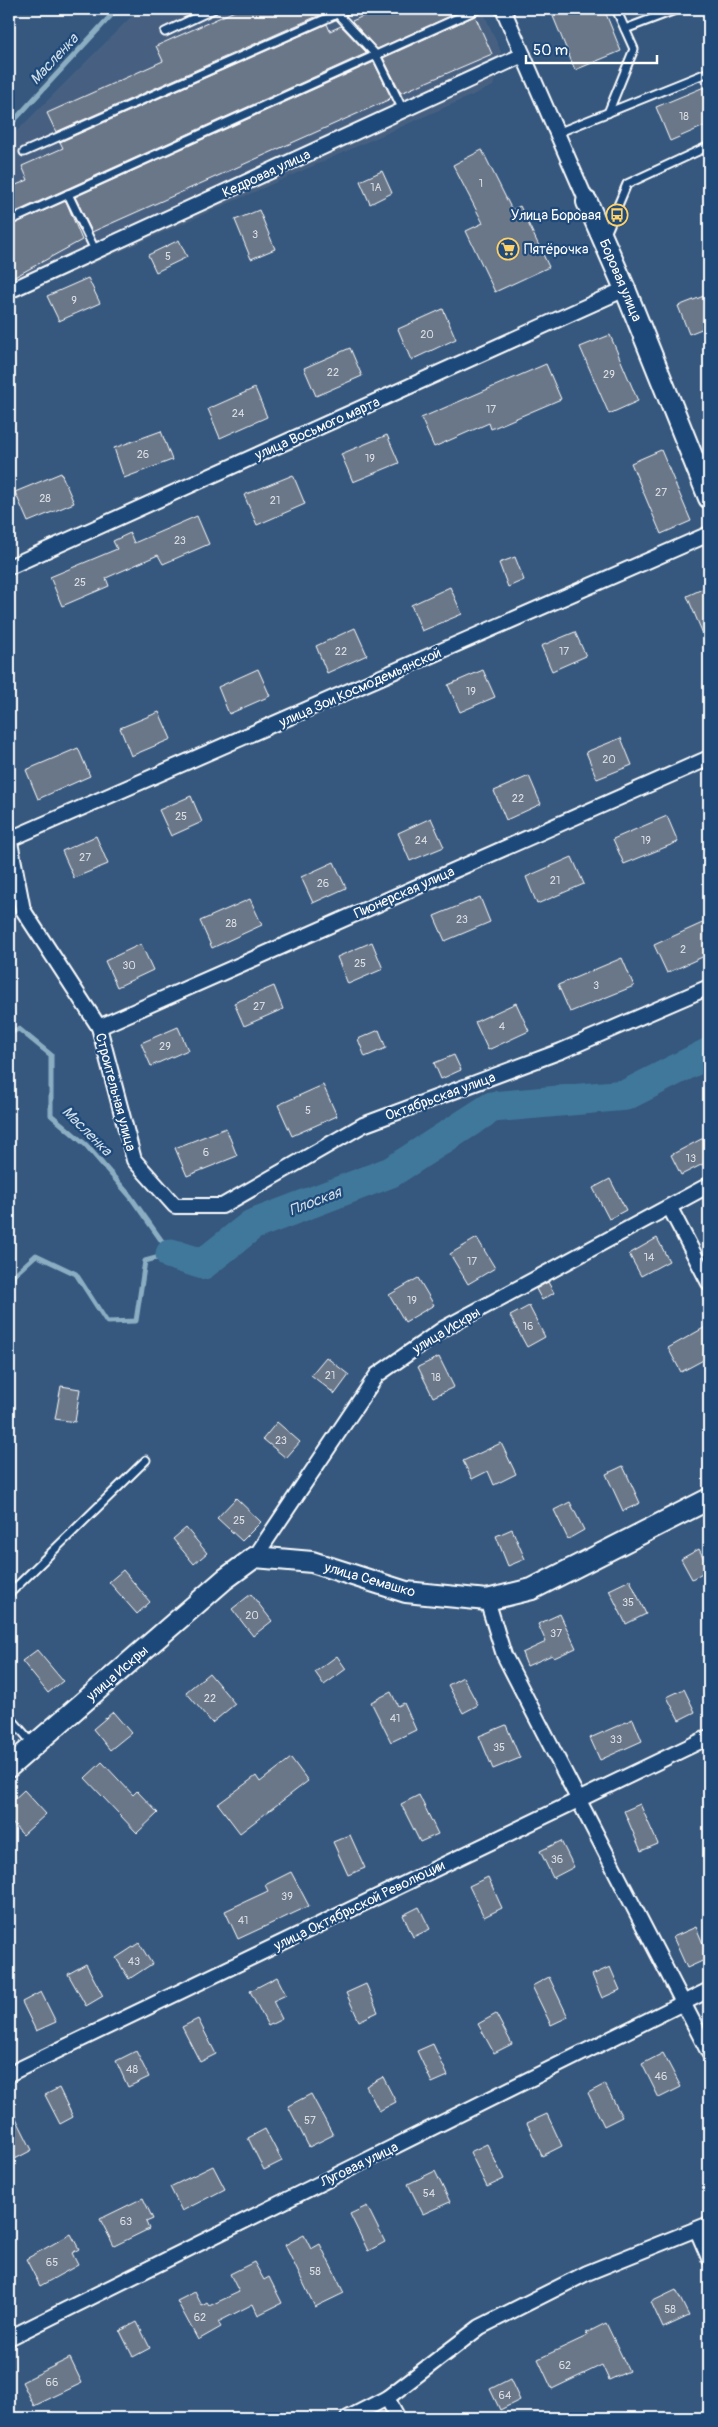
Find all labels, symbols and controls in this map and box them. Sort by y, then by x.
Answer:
water label: Масленка [26,29,83,89]
scale bar [526,32,657,64]
text: 50 m [533,41,568,60]
house number: 18 [679,110,689,123]
street label: Кедровая улица [219,146,313,201]
house number: 1 [479,177,483,190]
house number: 1А [370,181,382,194]
bus stop icon: Улица Боровая [605,203,629,227]
place label: Улица Боровая [511,207,601,224]
house number: 3 [252,228,258,241]
street label: Боровая улица [596,236,646,324]
supermarket icon: Пятёрочка [496,237,520,261]
place label: Пятёрочка [524,241,588,258]
house number: 5 [165,250,171,263]
house number: 9 [71,294,77,307]
house number: 20 [420,328,434,341]
house number: 22 [327,366,339,379]
house number: 29 [603,368,615,381]
street label: улица Восьмого марта [251,393,382,464]
house number: 17 [486,403,496,416]
house number: 24 [232,407,245,420]
house number: 26 [137,448,149,461]
house number: 19 [365,452,375,465]
house number: 27 [655,486,667,499]
house number: 28 [39,492,51,505]
house number: 21 [270,494,280,507]
house number: 23 [174,534,186,547]
house number: 25 [74,576,86,589]
street label: улица Зои Космодемьянской [276,644,444,731]
house number: 22 [335,645,347,658]
house number: 17 [559,645,569,658]
house number: 19 [466,685,476,698]
house number: 20 [602,753,616,766]
house number: 22 [512,792,524,805]
house number: 25 [175,810,187,823]
house number: 24 [415,834,428,847]
house number: 19 [641,834,651,847]
house number: 27 [79,851,91,864]
street label: Пионерская улица [351,863,457,922]
house number: 21 [550,874,560,887]
house number: 26 [317,877,329,890]
house number: 23 [456,913,468,926]
house number: 28 [225,917,237,930]
house number: 2 [680,943,686,956]
house number: 25 [354,957,366,970]
house number: 30 [122,959,136,972]
house number: 3 [593,979,599,992]
house number: 27 [253,1000,265,1013]
house number: 4 [499,1020,506,1033]
street label: Строительная улица [92,1031,139,1153]
house number: 29 [159,1040,171,1053]
street label: Октябрьская улица [383,1069,498,1124]
water label: Масленка [58,1102,116,1161]
house number: 5 [305,1104,311,1117]
house number: 6 [203,1146,209,1159]
house number: 13 [686,1152,696,1165]
water label: Плоская [286,1182,346,1220]
house number: 14 [644,1251,655,1264]
house number: 17 [467,1255,477,1268]
house number: 19 [407,1294,417,1307]
street label: улица Искры [408,1304,483,1358]
house number: 16 [523,1320,533,1333]
house number: 21 [325,1369,335,1382]
house number: 18 [431,1371,441,1384]
house number: 23 [275,1434,287,1447]
house number: 25 [233,1514,245,1527]
street label: улица Семашко [321,1558,418,1601]
house number: 35 [622,1596,634,1609]
house number: 20 [245,1609,259,1622]
house number: 37 [550,1627,562,1640]
street label: улица Искры [82,1642,152,1705]
house number: 22 [204,1692,216,1705]
house number: 41 [390,1712,400,1725]
house number: 33 [610,1733,622,1746]
house number: 35 [493,1741,505,1754]
house number: 36 [551,1853,563,1866]
street label: улица Октябрьской Революции [270,1857,447,1955]
house number: 39 [281,1890,293,1903]
house number: 41 [238,1914,248,1927]
house number: 43 [128,1955,140,1968]
house number: 48 [126,2063,138,2076]
house number: 46 [655,2070,667,2083]
house number: 57 [304,2114,316,2127]
street label: Луговая улица [317,2138,401,2191]
house number: 54 [423,2187,436,2200]
house number: 63 [120,2215,132,2228]
house number: 65 [46,2256,58,2269]
house number: 58 [309,2265,321,2278]
house number: 58 [664,2303,676,2316]
house number: 62 [194,2311,206,2324]
house number: 62 [559,2359,571,2372]
house number: 66 [46,2376,58,2389]
house number: 64 [499,2389,512,2402]

